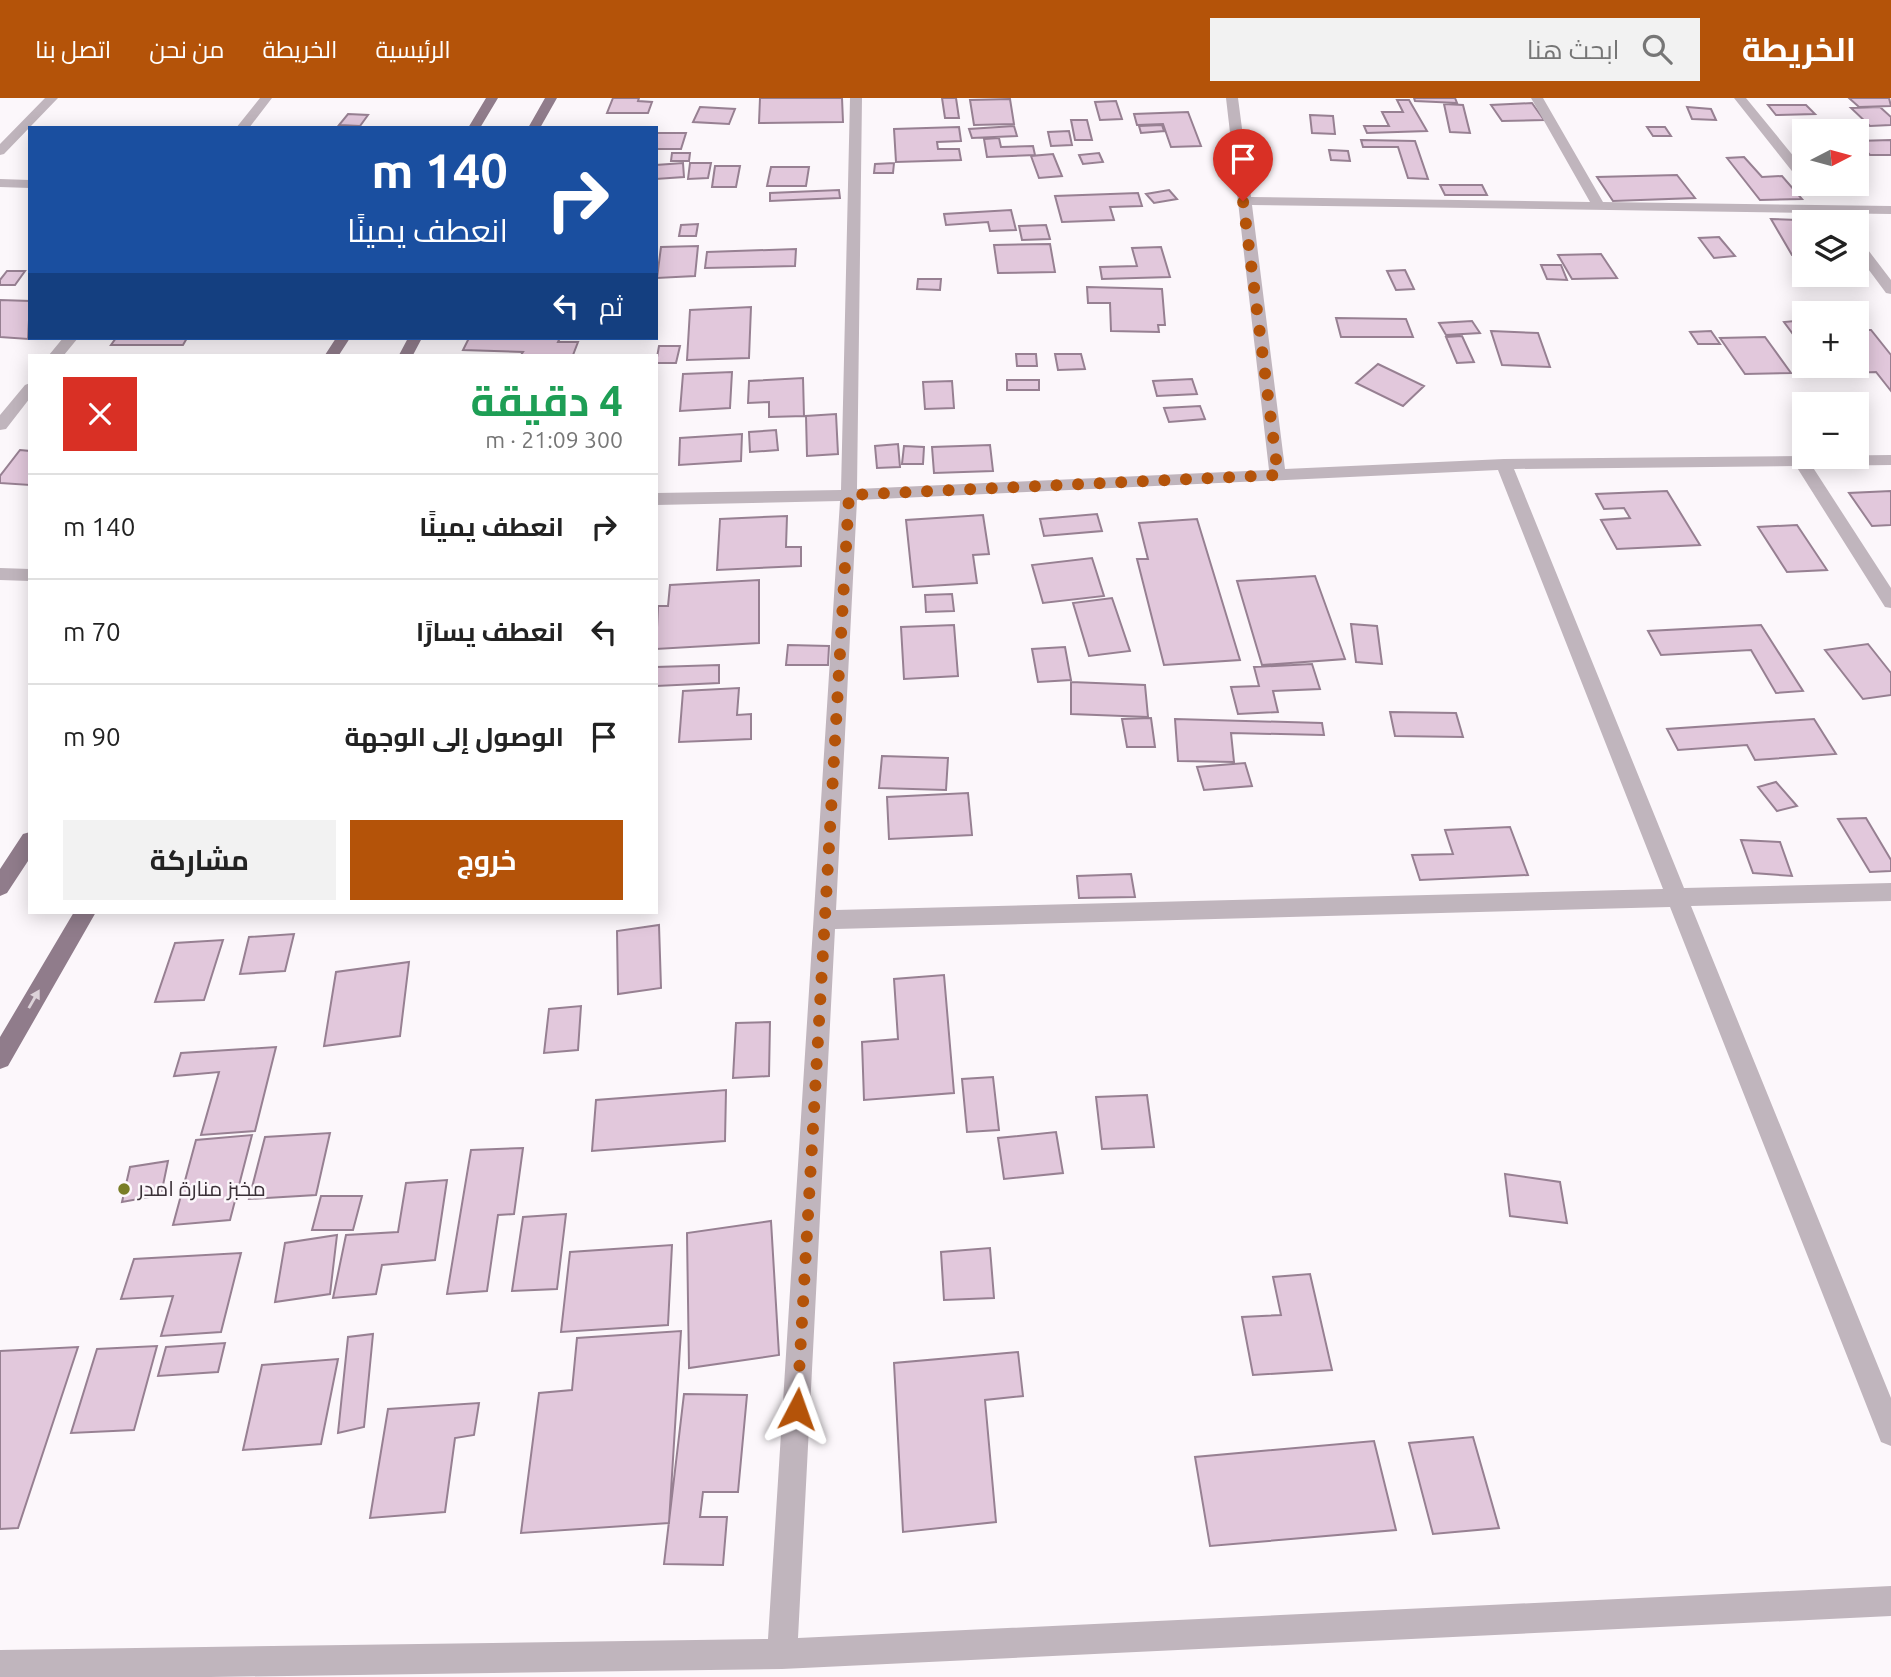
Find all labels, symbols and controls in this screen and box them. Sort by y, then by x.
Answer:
search box [1210,18,1700,81]
icon: search [1638,30,1676,68]
text: الخريطة [1742,30,1856,67]
text: ابحث هنا [1527,35,1620,64]
text: اتصل بنا [35,36,111,63]
text: من نحن [149,36,225,63]
text: الخريطة [263,36,337,63]
text: الرئيسية [375,36,451,63]
north arrow [1792,119,1869,196]
map controls [1792,119,1869,469]
pin [1213,129,1273,201]
icon: arrive [1224,140,1262,178]
text: 140 m [371,142,508,197]
icon: right [532,154,623,245]
button: layers [1792,210,1869,287]
text: انعطف يمينًا [347,212,508,248]
icon: left [547,287,585,325]
text: ثم [599,292,623,321]
button: + [1792,301,1869,378]
button: close [63,377,137,451]
text: 4 دقيقة [471,377,623,424]
button: − [1792,392,1869,469]
text: 300 m · 21:09 [485,427,623,452]
icon: right [585,508,623,546]
text: 140 m [63,512,135,541]
text: انعطف يمينًا [419,512,564,541]
icon: left [585,613,623,651]
text: 70 m [63,617,121,646]
text: انعطف يسارًا [416,617,564,646]
icon: arrive [585,718,623,756]
text: 90 m [63,722,121,751]
text: الوصول إلى الوجهة [345,722,564,751]
button: مشاركة [63,820,336,900]
button: خروج [350,820,623,900]
one-way arrow [28,989,40,1009]
place label: مخبز منارة امدر [137,1176,266,1201]
marker: مخبز منارة امدر [116,1181,132,1197]
position arrow [760,1372,834,1446]

